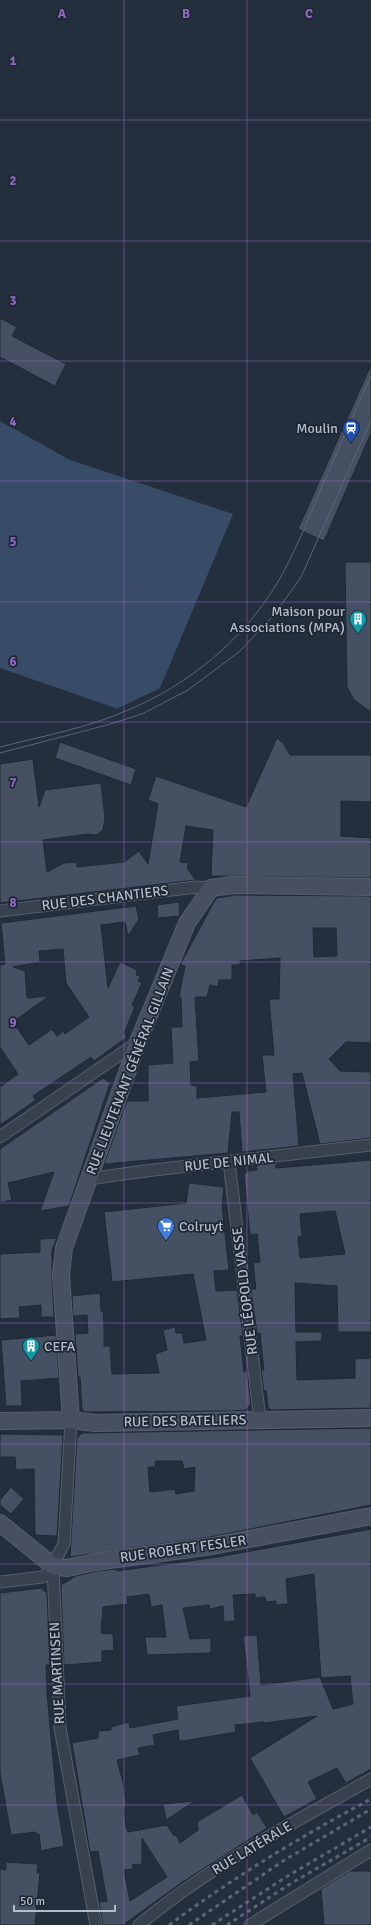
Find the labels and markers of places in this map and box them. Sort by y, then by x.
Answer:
station icon: Moulin [341,418,361,443]
place label: Moulin [296,420,338,437]
place label: Maison pour Associations (MPA) [230,603,346,636]
building icon: Maison pour Associations (MPA) [348,609,368,634]
supermarket icon: Colruyt [156,1216,176,1241]
place label: Colruyt [179,1218,223,1235]
building icon: CEFA [21,1336,41,1361]
place label: CEFA [44,1338,76,1355]

